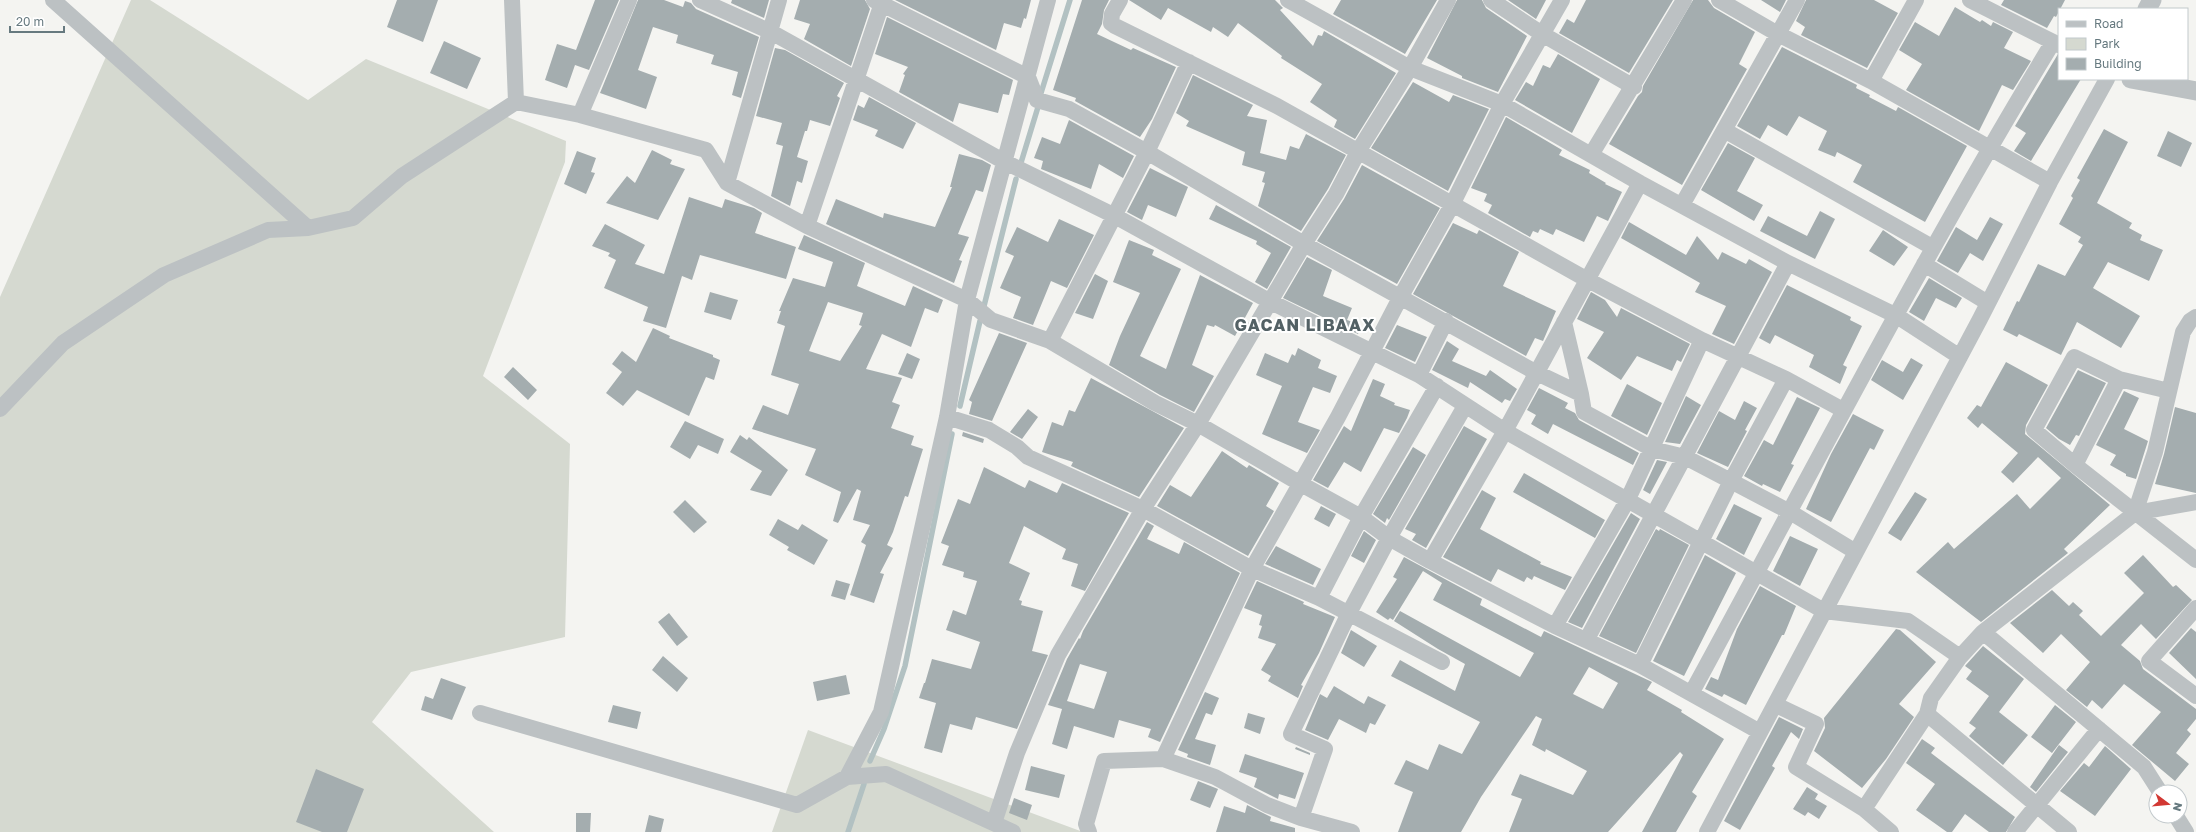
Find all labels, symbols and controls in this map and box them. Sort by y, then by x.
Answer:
scale bar [10,8,64,34]
legend [2058,8,2188,80]
text: 20 m [16,14,44,29]
text: Road [2094,16,2123,31]
text: Park [2094,36,2120,51]
text: Building [2094,56,2142,71]
district label: GACAN LIBAAX [1235,314,1375,335]
north arrow [2148,784,2188,824]
text: N [2171,801,2185,813]

